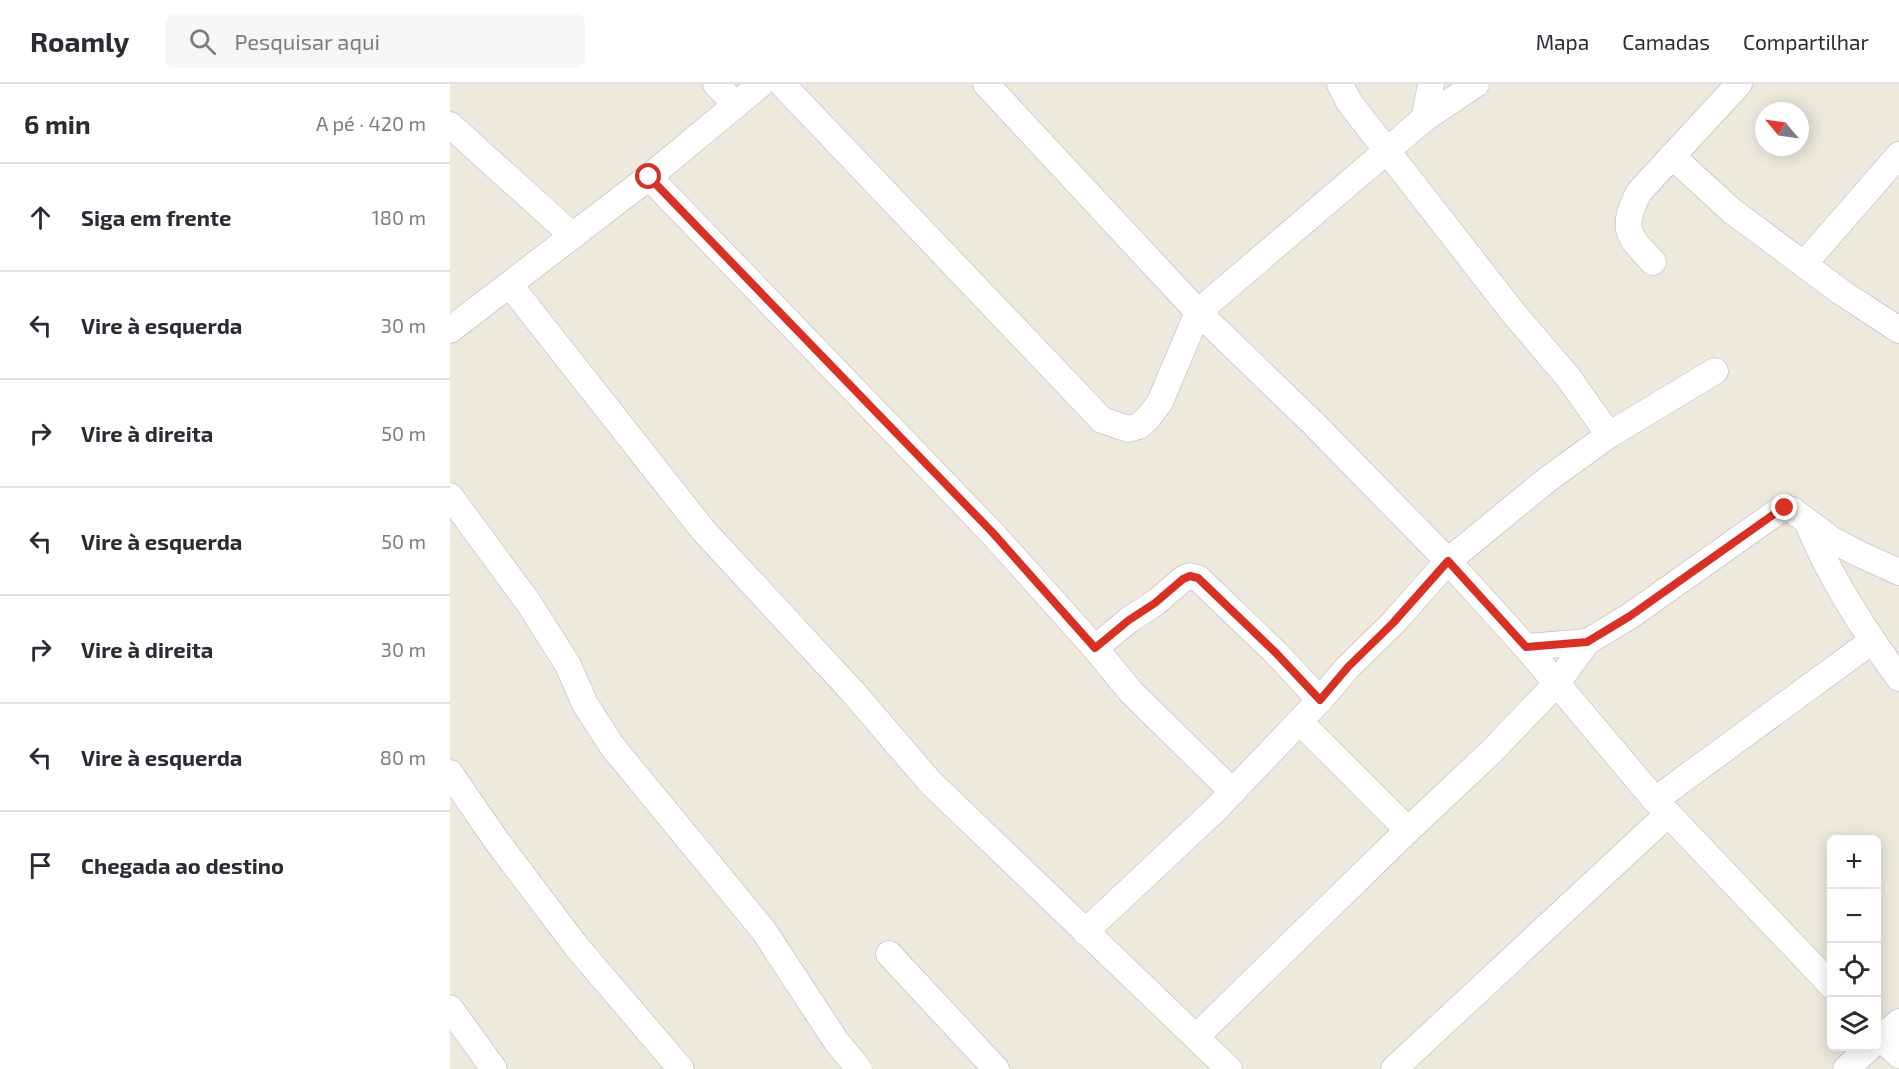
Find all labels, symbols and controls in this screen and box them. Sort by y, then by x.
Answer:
search box [165,14,585,68]
text: Roamly [30,24,129,58]
icon: search [186,25,219,58]
text: Pesquisar aqui [234,28,380,54]
text: Mapa [1536,29,1589,54]
text: Camadas [1622,29,1710,54]
text: Compartilhar [1743,29,1869,54]
north arrow [1755,102,1809,156]
text: 6 min [24,108,91,139]
text: A pé · 420 m [316,111,426,135]
route start [635,163,661,189]
icon: ahead [24,201,57,234]
text: Siga em frente [81,204,231,230]
text: 180 m [372,205,426,229]
icon: left [24,309,57,342]
text: Vire à esquerda [81,312,242,338]
text: 30 m [381,313,426,337]
icon: right [24,417,57,450]
text: Vire à direita [81,420,213,446]
text: 50 m [381,421,426,445]
route end [1771,494,1797,520]
icon: left [24,525,57,558]
text: Vire à esquerda [81,528,242,554]
text: 50 m [381,529,426,553]
icon: right [24,633,57,666]
text: Vire à direita [81,636,213,662]
text: 30 m [381,637,426,661]
icon: left [24,741,57,774]
text: Vire à esquerda [81,744,242,770]
text: 80 m [380,745,426,769]
map controls [1827,835,1881,1051]
button: + [1827,835,1881,889]
icon: arrive [24,849,57,882]
text: Chegada ao destino [81,852,284,878]
button: − [1827,889,1881,943]
button: locate [1827,943,1881,997]
button: layers [1827,997,1881,1051]

